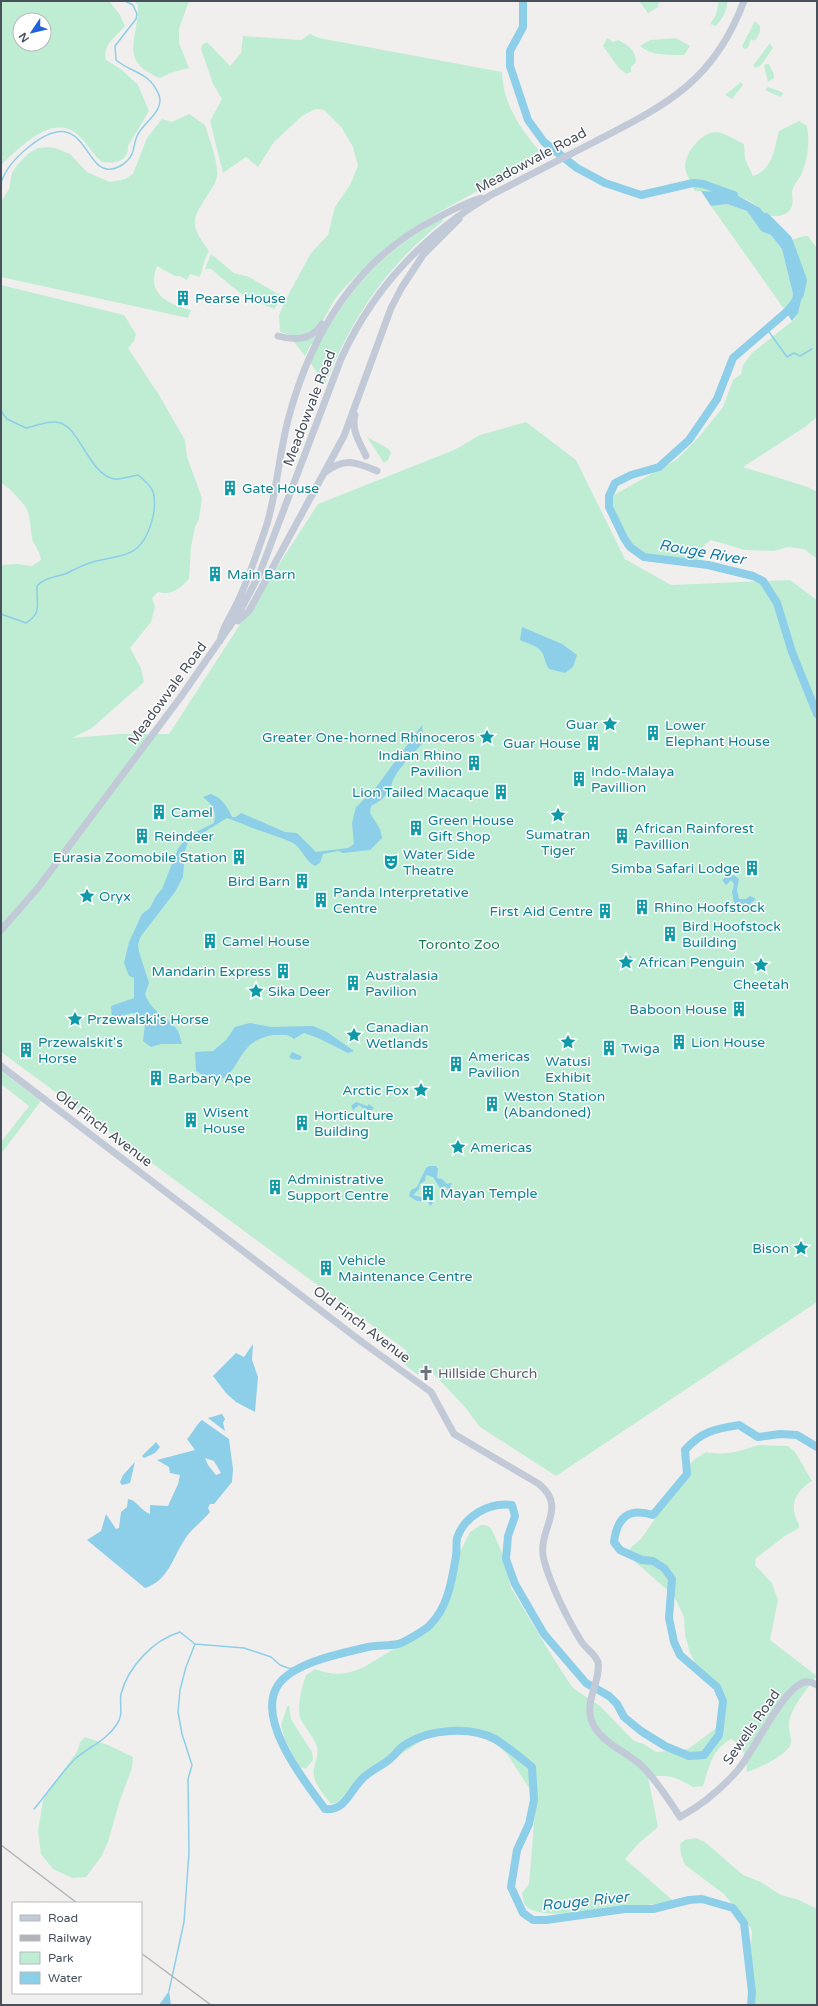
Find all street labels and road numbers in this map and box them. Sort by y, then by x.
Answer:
street label: Meadowvale Road [473,124,589,197]
street label: Meadowvale Road [280,348,339,469]
street label: Meadowvale Road [124,639,210,748]
street label: Old Finch Avenue [52,1086,156,1171]
street label: Old Finch Avenue [310,1282,414,1367]
street label: Sewells Road [719,1686,784,1768]

